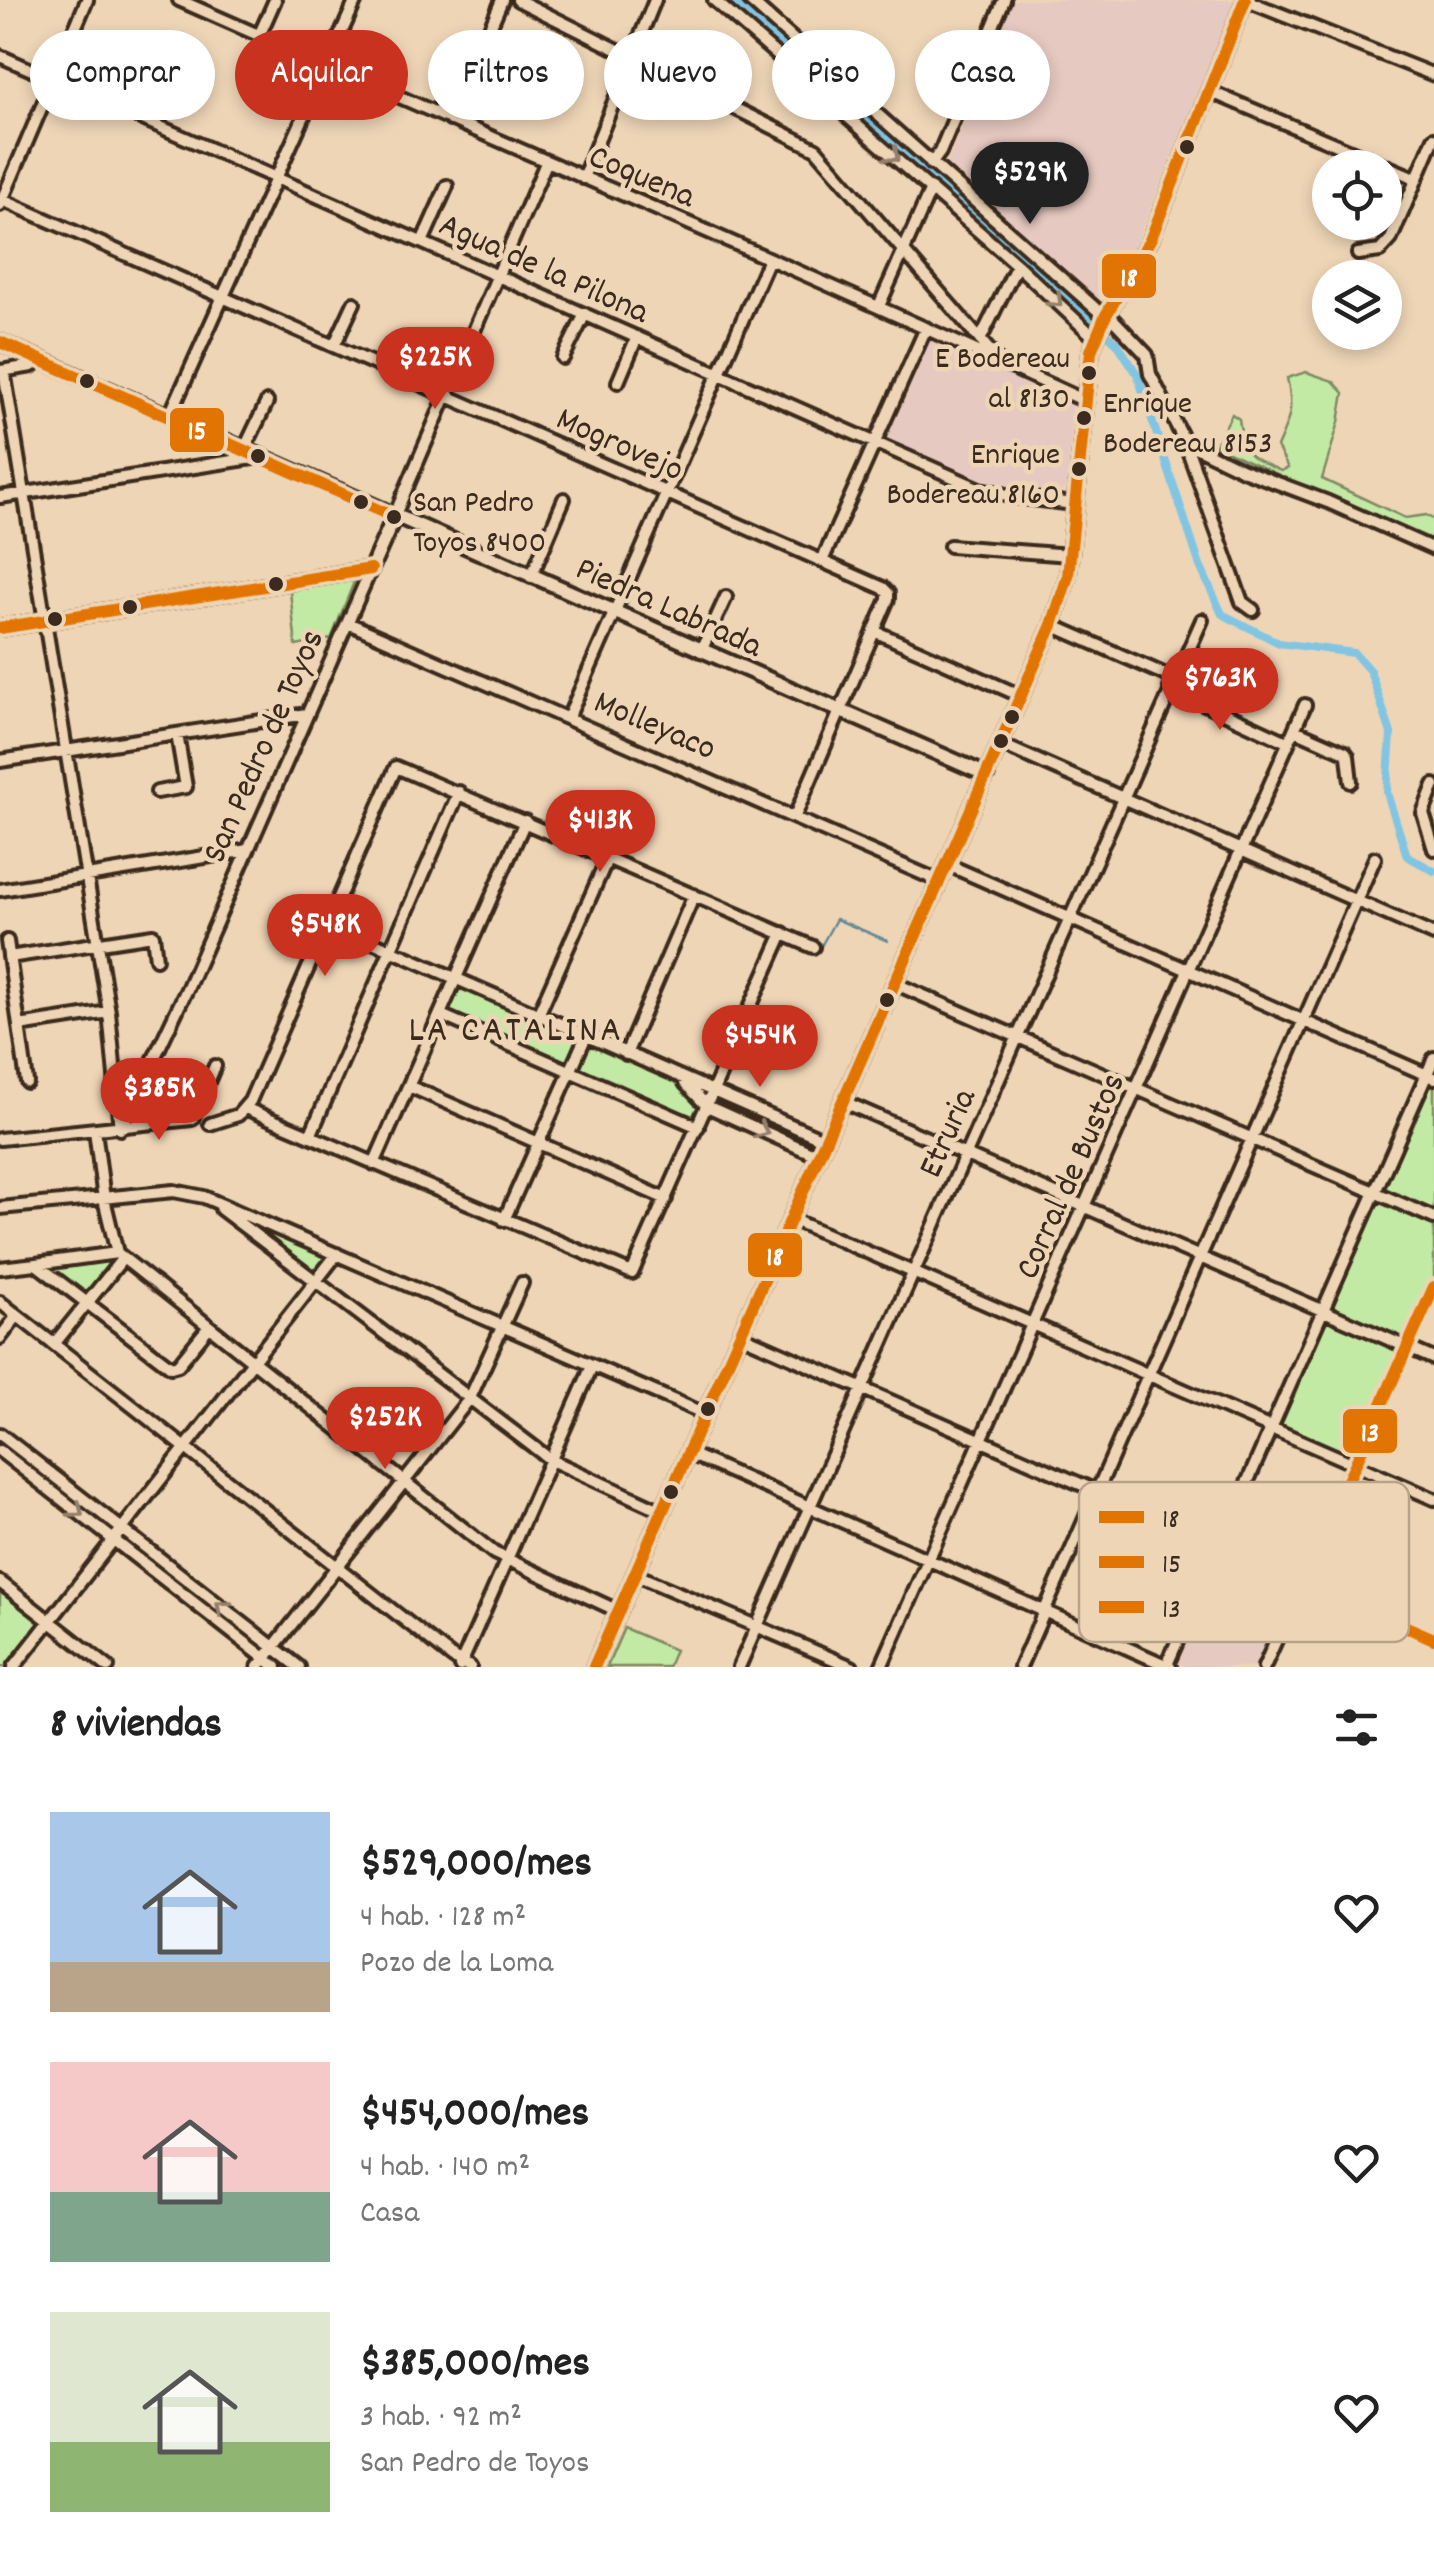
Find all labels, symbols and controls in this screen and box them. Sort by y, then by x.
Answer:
chip: Comprar [30,30,215,120]
chip: Alquilar [235,30,408,120]
chip: Filtros [428,30,584,120]
chip: Nuevo [604,30,752,120]
chip: Piso [772,30,895,120]
chip: Casa [915,30,1050,120]
street label: Coquena [580,134,703,224]
unlabelled marker [1177,137,1197,157]
pin: $529K [960,142,1100,227]
one-way arrow [881,144,900,162]
map controls [1312,150,1402,350]
button: locate [1312,150,1402,240]
text: $529K [993,151,1067,197]
street label: Agua de la Pilona [430,202,657,339]
line badge: 18 [1100,252,1158,300]
button: layers [1312,260,1402,350]
text: 18 [1120,261,1138,301]
one-way arrow [1044,289,1062,307]
pin: $225K [365,327,505,412]
text: $225K [398,336,472,382]
place label: E Bodereau al 8130 [935,338,1070,424]
marker: E Bodereau al 8130 [1079,363,1099,383]
unlabelled marker [77,371,97,391]
place label: Enrique Bodereau 8153 [1103,383,1272,469]
street label: Mogrovejo [547,396,691,497]
line badge: 15 [168,406,226,454]
marker: Enrique Bodereau 8153 [1074,408,1094,428]
text: 15 [187,414,207,454]
place label: Enrique Bodereau 8160 [886,434,1060,520]
unlabelled marker [248,446,268,466]
marker: Enrique Bodereau 8160 [1069,459,1089,479]
place label: San Pedro Toyos 8400 [413,482,546,568]
unlabelled marker [351,492,371,512]
marker: San Pedro Toyos 8400 [384,507,404,527]
street label: Piedra Labrada [567,546,770,673]
unlabelled marker [266,574,286,594]
unlabelled marker [120,597,140,617]
unlabelled marker [45,609,65,629]
street label: San Pedro de Toyos [192,622,339,872]
pin: $763K [1150,648,1290,733]
text: $763K [1183,657,1257,703]
street label: Molleyaco [585,680,723,776]
unlabelled marker [1002,707,1022,727]
unlabelled marker [991,731,1011,751]
pin: $413K [530,790,670,875]
text: $413K [567,799,633,845]
pin: $548K [255,894,395,979]
text: $548K [289,903,361,949]
unlabelled marker [877,990,897,1010]
district label: LA CATALINA [409,1005,623,1060]
pin: $454K [690,1005,830,1090]
text: $454K [724,1014,796,1060]
pin: $385K [89,1058,229,1143]
street label: Corral de Bustos [1005,1066,1140,1288]
text: $385K [123,1067,195,1113]
street label: Etruria [908,1081,991,1187]
one-way arrow [752,1119,770,1139]
line badge: 18 [746,1231,804,1279]
text: 18 [766,1240,784,1280]
pin: $252K [315,1387,455,1472]
text: $252K [348,1396,422,1442]
unlabelled marker [698,1399,718,1419]
line badge: 13 [1341,1407,1399,1455]
text: 13 [1361,1416,1379,1456]
unlabelled marker [661,1482,681,1502]
legend [1079,1482,1409,1642]
one-way arrow [65,1499,83,1517]
text: 18 [1162,1502,1179,1542]
text: 15 [1162,1547,1181,1587]
text: 13 [1162,1592,1181,1632]
one-way arrow [215,1602,233,1619]
text: 8 viviendas [50,1697,222,1757]
icon: filters [1329,1700,1384,1755]
text: $529,000/mes [360,1836,592,1896]
icon: home [130,1852,250,1972]
icon: heart [1329,1885,1384,1940]
text: 4 hab. · 128 m² [360,1896,526,1942]
text: Pozo de la Loma [360,1942,553,1988]
text: $454,000/mes [360,2086,589,2146]
icon: home [130,2102,250,2222]
icon: heart [1329,2135,1384,2190]
text: 4 hab. · 140 m² [360,2146,530,2192]
text: Casa [360,2192,419,2238]
text: $385,000/mes [360,2336,590,2396]
icon: home [130,2352,250,2472]
icon: heart [1329,2385,1384,2440]
text: 3 hab. · 92 m² [360,2396,522,2442]
text: San Pedro de Toyos [360,2442,590,2488]

